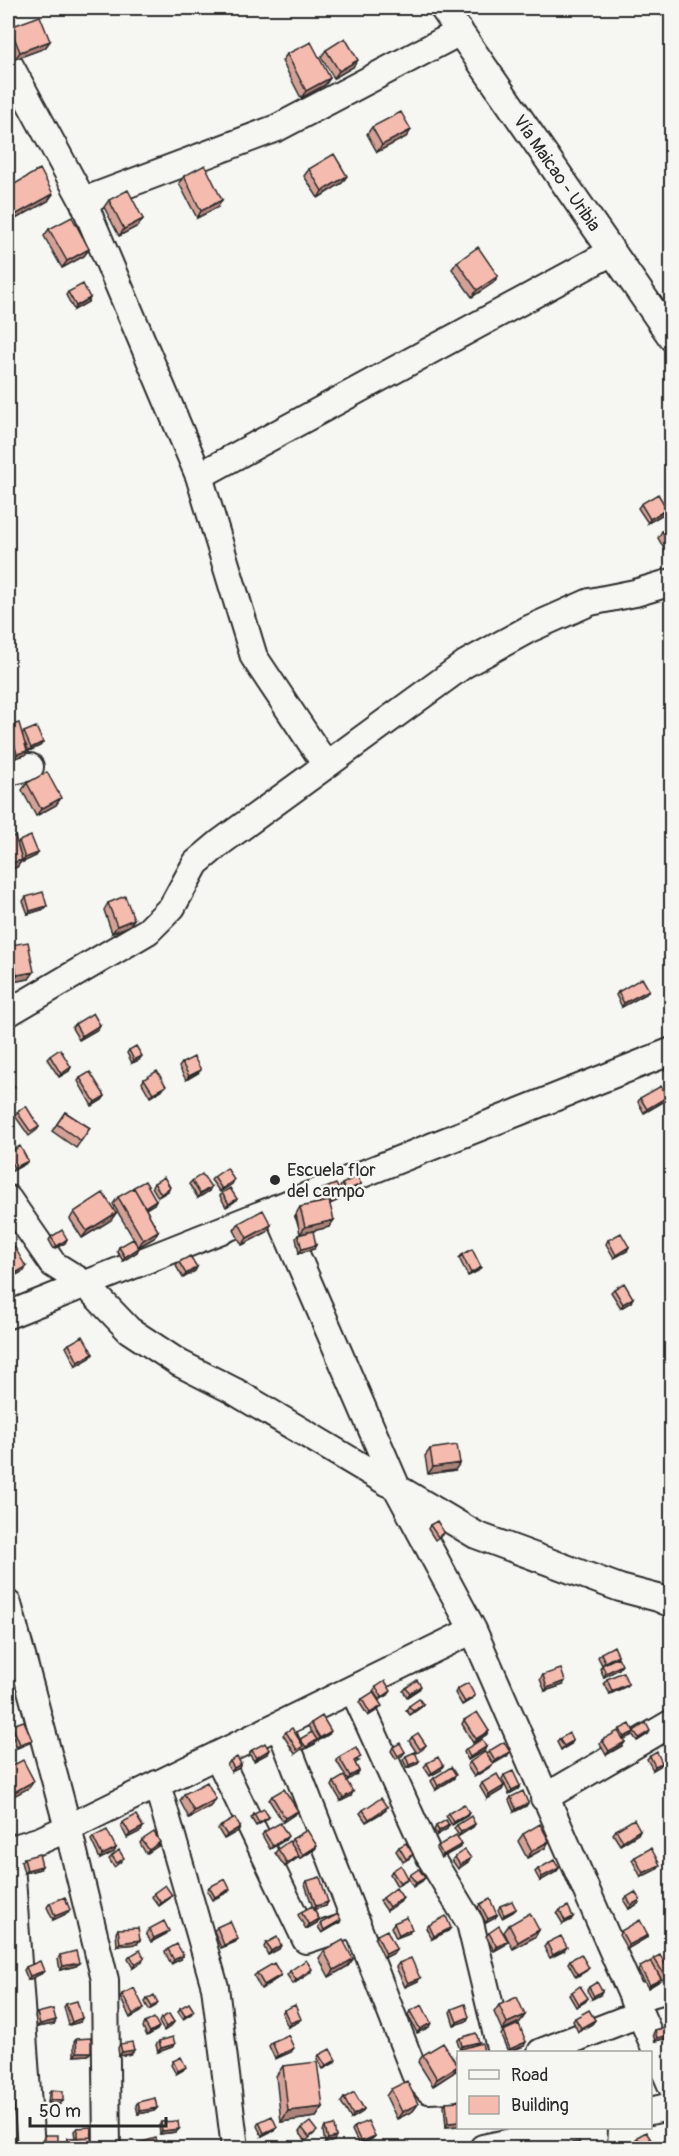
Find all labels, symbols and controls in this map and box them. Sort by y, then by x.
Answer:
street label: Vía Maicao - Uribia [508,110,605,236]
place label: Escuela flor del campo [287,1159,376,1203]
marker: Escuela flor del campo [268,1173,282,1187]
legend [457,2051,652,2129]
text: Road [511,2064,548,2087]
scale bar [30,2090,166,2128]
text: Building [511,2094,569,2117]
text: 50 m [39,2100,81,2123]

